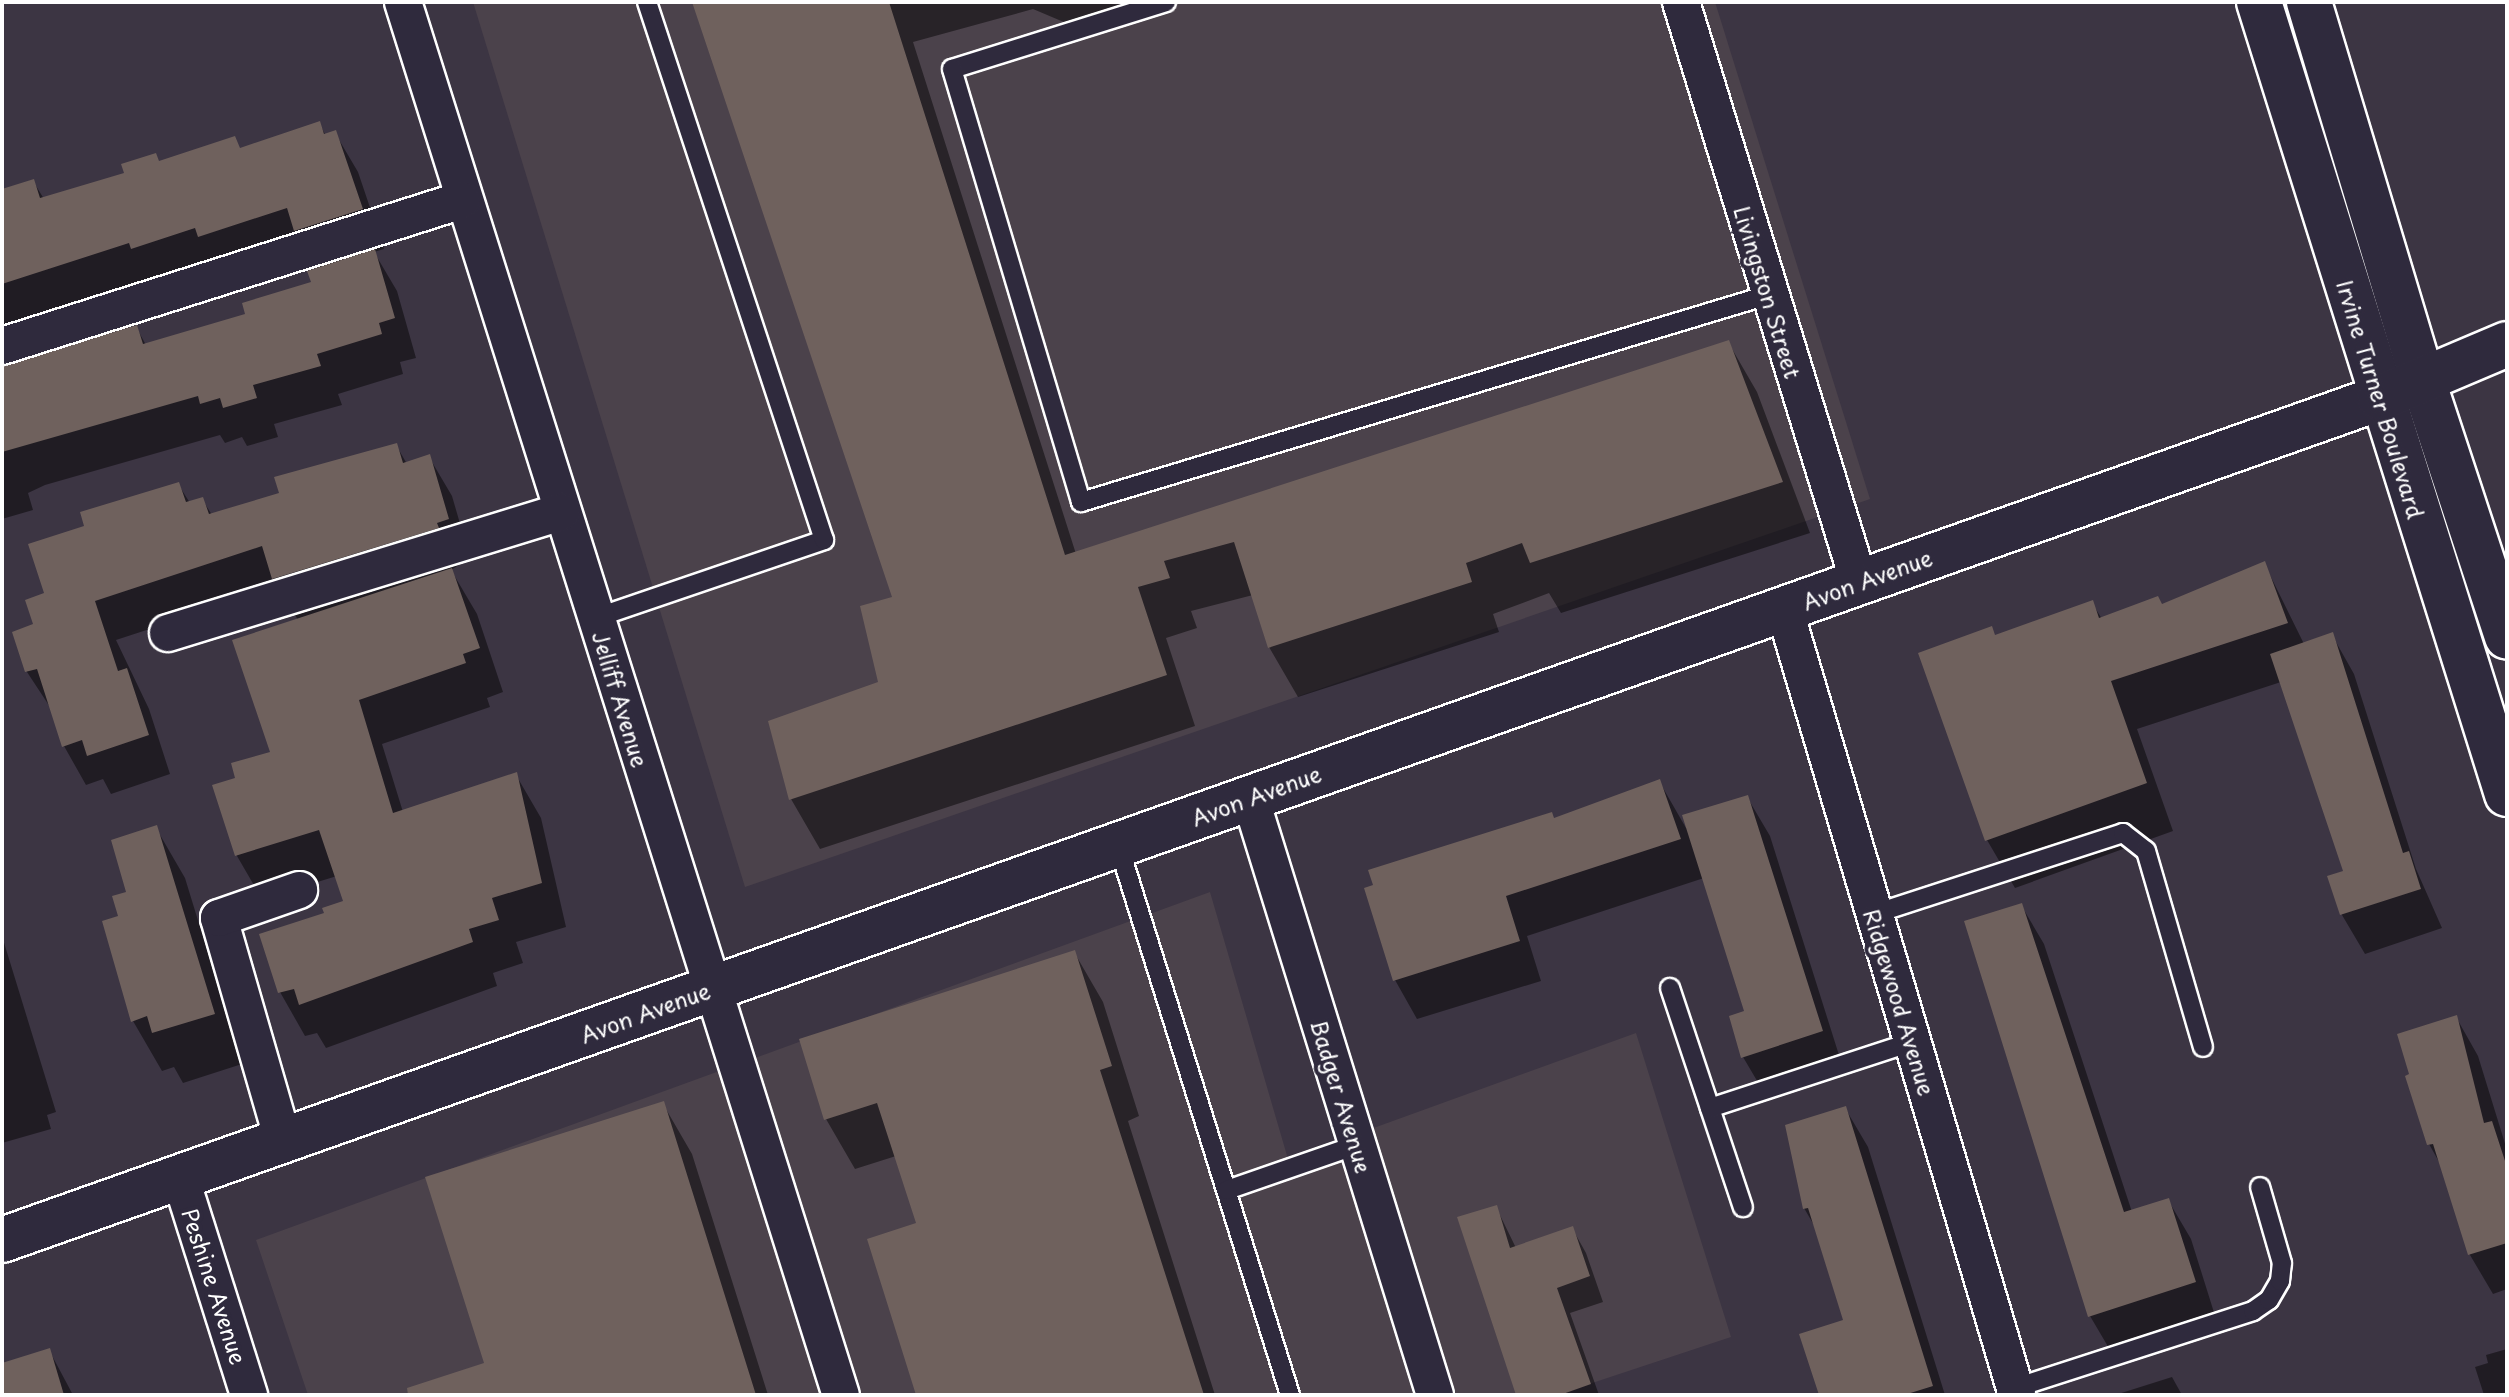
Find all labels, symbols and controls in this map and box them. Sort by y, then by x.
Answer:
street label: Livingston Street [1729,203,1807,381]
street label: Irvine Turner Boulevard [2332,276,2430,522]
street label: Avon Avenue [1799,544,1935,614]
street label: Jelliff Avenue [588,628,654,770]
street label: Avon Avenue [1188,760,1324,830]
street label: Ridgewood Avenue [1859,905,1941,1099]
street label: Avon Avenue [577,977,713,1047]
street label: Badger Avenue [1306,1016,1378,1176]
street label: Peshine Avenue [177,1205,253,1367]

